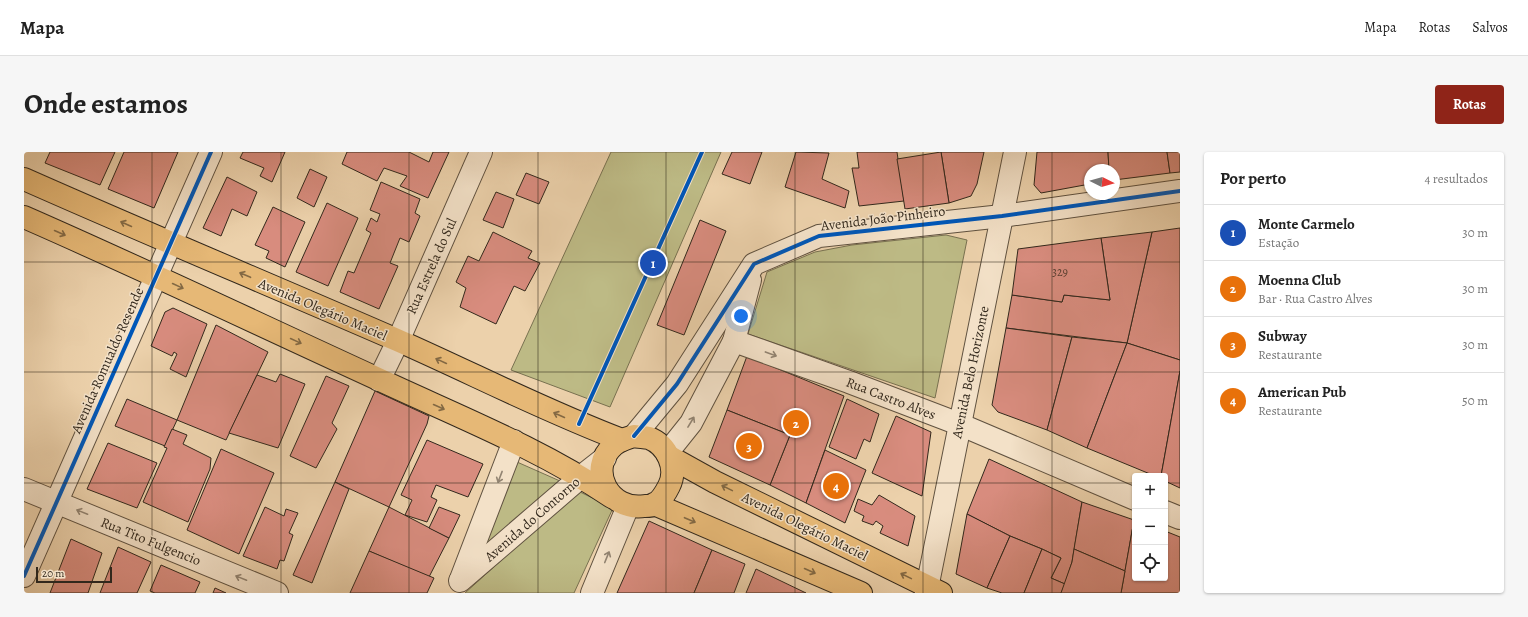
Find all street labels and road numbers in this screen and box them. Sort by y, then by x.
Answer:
street label: Avenida João Pinheiro [819,201,946,236]
street label: Rua Estrela do Sul [402,215,461,317]
street label: Avenida Olegário Maciel [255,273,391,345]
street label: Avenida Romualdo Resende [66,284,148,437]
street label: Avenida Belo Horizonte [947,304,994,441]
street label: Rua Castro Alves [843,373,938,424]
street label: Avenida do Contorno [480,473,584,567]
street label: Avenida Olegário Maciel [738,487,872,566]
street label: Rua Tito Fulgencio [98,513,204,570]

